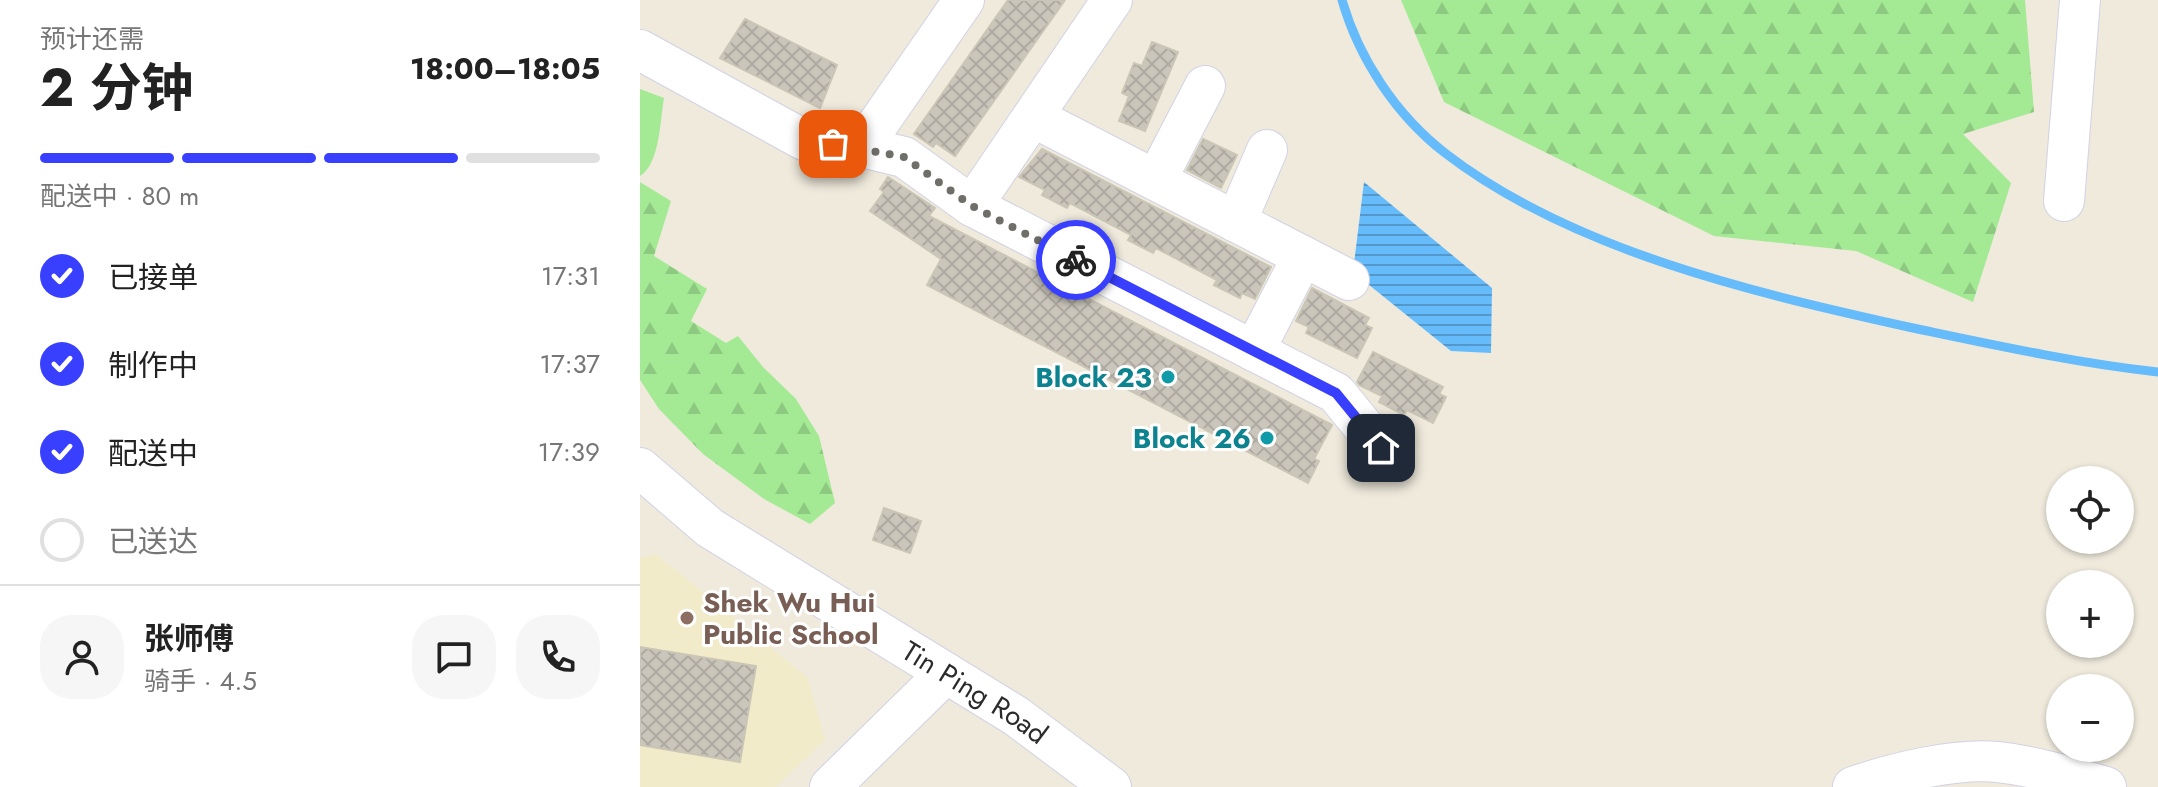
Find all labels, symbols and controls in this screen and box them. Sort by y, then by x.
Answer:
text: 预计还需 [40,20,144,58]
text: 18:00–18:05 [410,47,600,90]
text: 2 分钟 [40,50,194,126]
pin [799,110,867,178]
icon: bag [811,122,855,166]
text: 配送中 · 80 m [40,177,199,215]
courier [1036,220,1116,300]
icon: bike [1054,238,1098,282]
icon: check [40,254,84,298]
text: 已接单 [108,256,198,299]
text: 17:31 [541,257,600,295]
icon: check [40,342,84,386]
text: 制作中 [108,344,198,387]
text: 17:37 [539,345,600,383]
place label: Block 23 [1035,357,1152,398]
marker: Block 23 [1159,368,1177,386]
pin [1347,414,1415,482]
place label: Block 26 [1133,418,1251,459]
icon: home [1359,426,1403,470]
marker: Block 26 [1258,429,1276,447]
icon: check [40,430,84,474]
text: 配送中 [108,432,198,475]
text: 17:39 [538,433,600,471]
map controls [2046,466,2134,762]
button: locate [2046,466,2134,554]
text: 已送达 [108,520,198,563]
button: + [2046,570,2134,658]
place label: Shek Wu Hui Public School [703,582,879,655]
marker: Shek Wu Hui Public School [678,609,696,627]
button: person [40,615,124,699]
button: chat [412,615,496,699]
button: phone [516,615,600,699]
text: 张师傅 [144,617,234,660]
street label: Tin Ping Road [894,631,1056,754]
text: 骑手 · 4.5 [144,662,257,700]
button: − [2046,674,2134,762]

